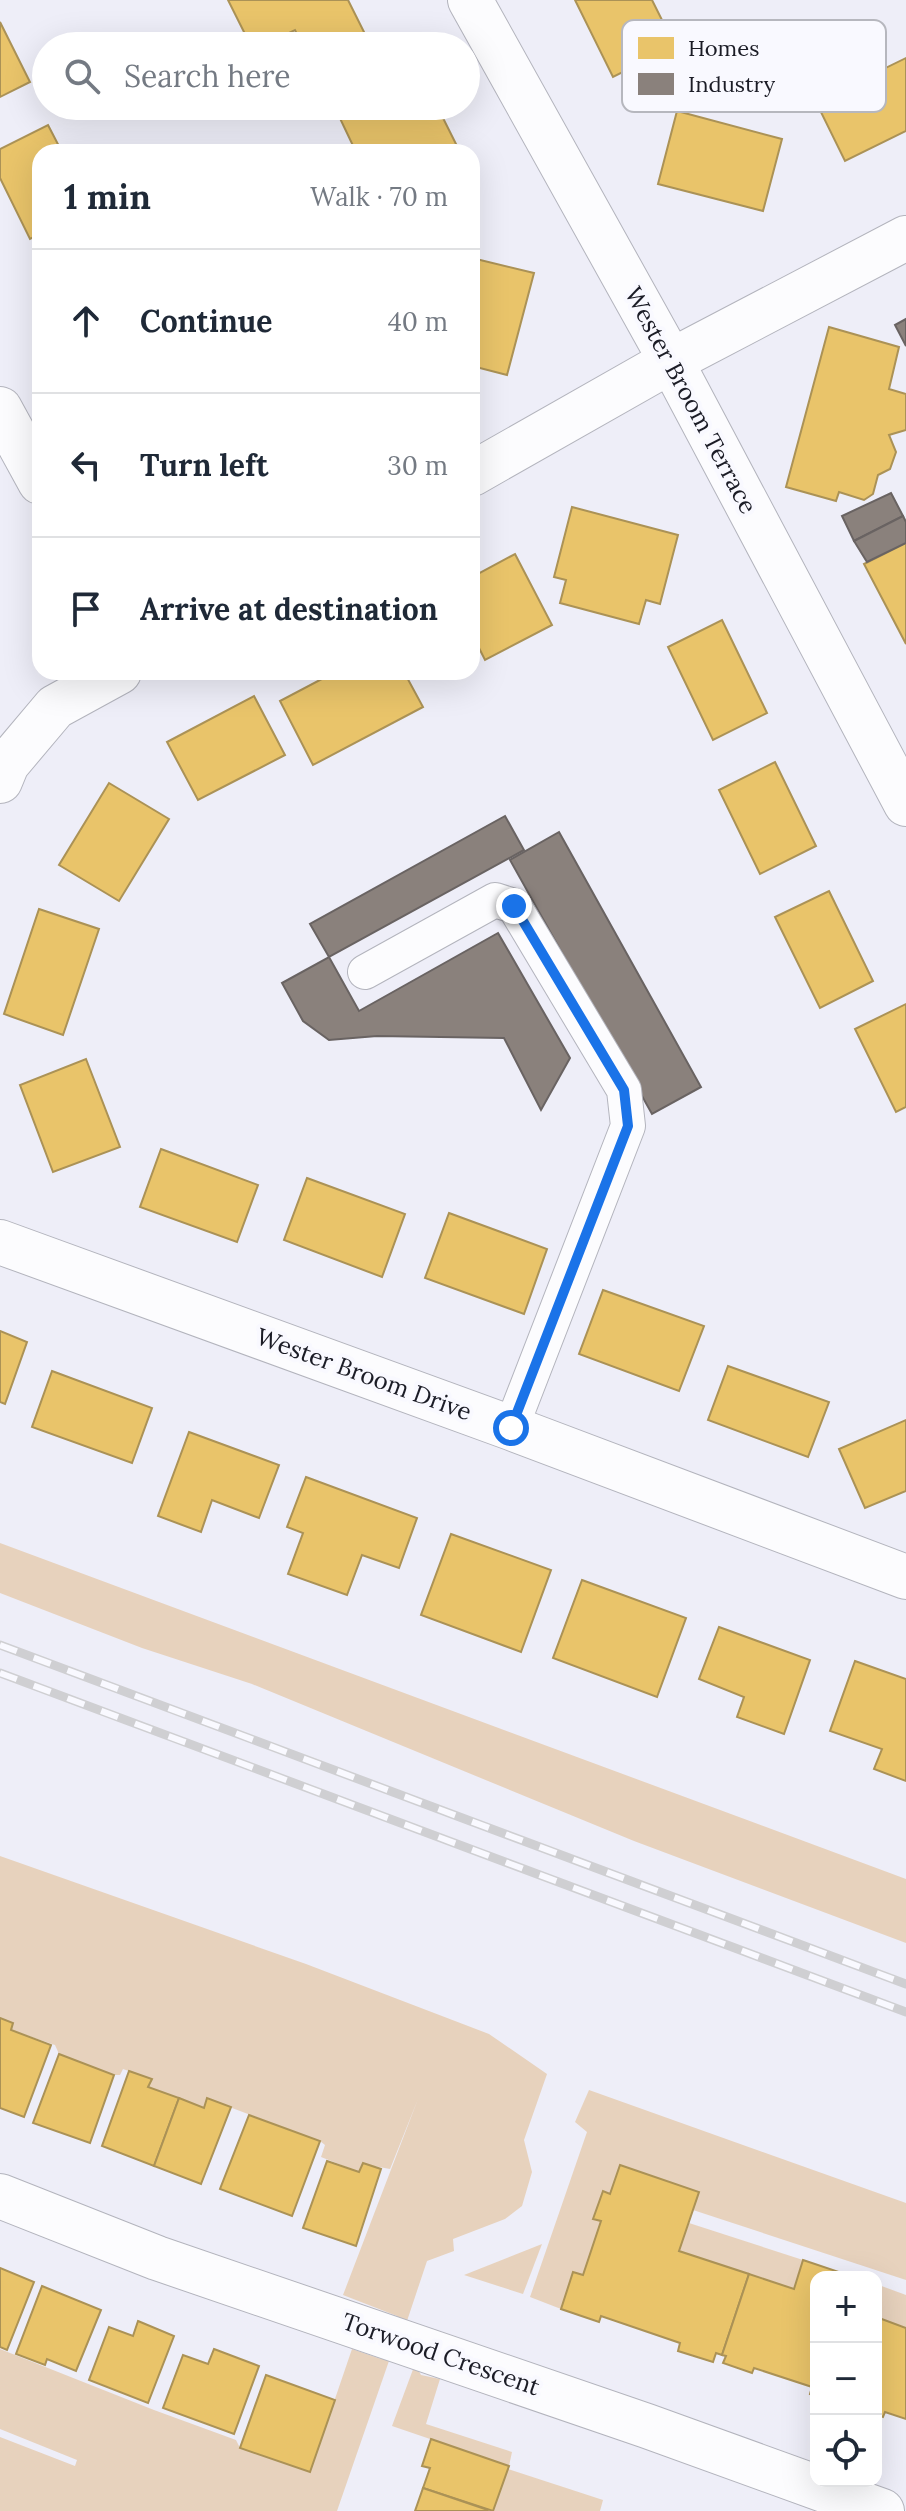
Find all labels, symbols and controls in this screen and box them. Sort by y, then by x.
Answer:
legend [622,20,886,112]
search box [32,32,480,120]
text: Homes [688,34,759,62]
icon: search [60,54,104,98]
text: Search here [124,57,291,95]
text: Industry [688,70,775,98]
text: 1 min [64,175,151,218]
text: Walk · 70 m [310,180,448,213]
street label: Wester Broom Terrace [618,281,764,519]
icon: ahead [64,299,108,343]
text: Continue [140,302,272,340]
text: 40 m [388,305,448,338]
icon: left [64,443,108,487]
text: Turn left [140,446,268,484]
text: 30 m [387,449,448,482]
icon: arrive [64,587,108,631]
text: Arrive at destination [140,590,438,628]
route end [496,888,532,924]
street label: Wester Broom Drive [252,1321,476,1427]
route start [493,1410,529,1446]
map controls [810,2271,882,2487]
button: + [810,2271,882,2343]
street label: Torwood Crescent [338,2306,545,2403]
button: − [810,2343,882,2415]
button: locate [810,2415,882,2487]

